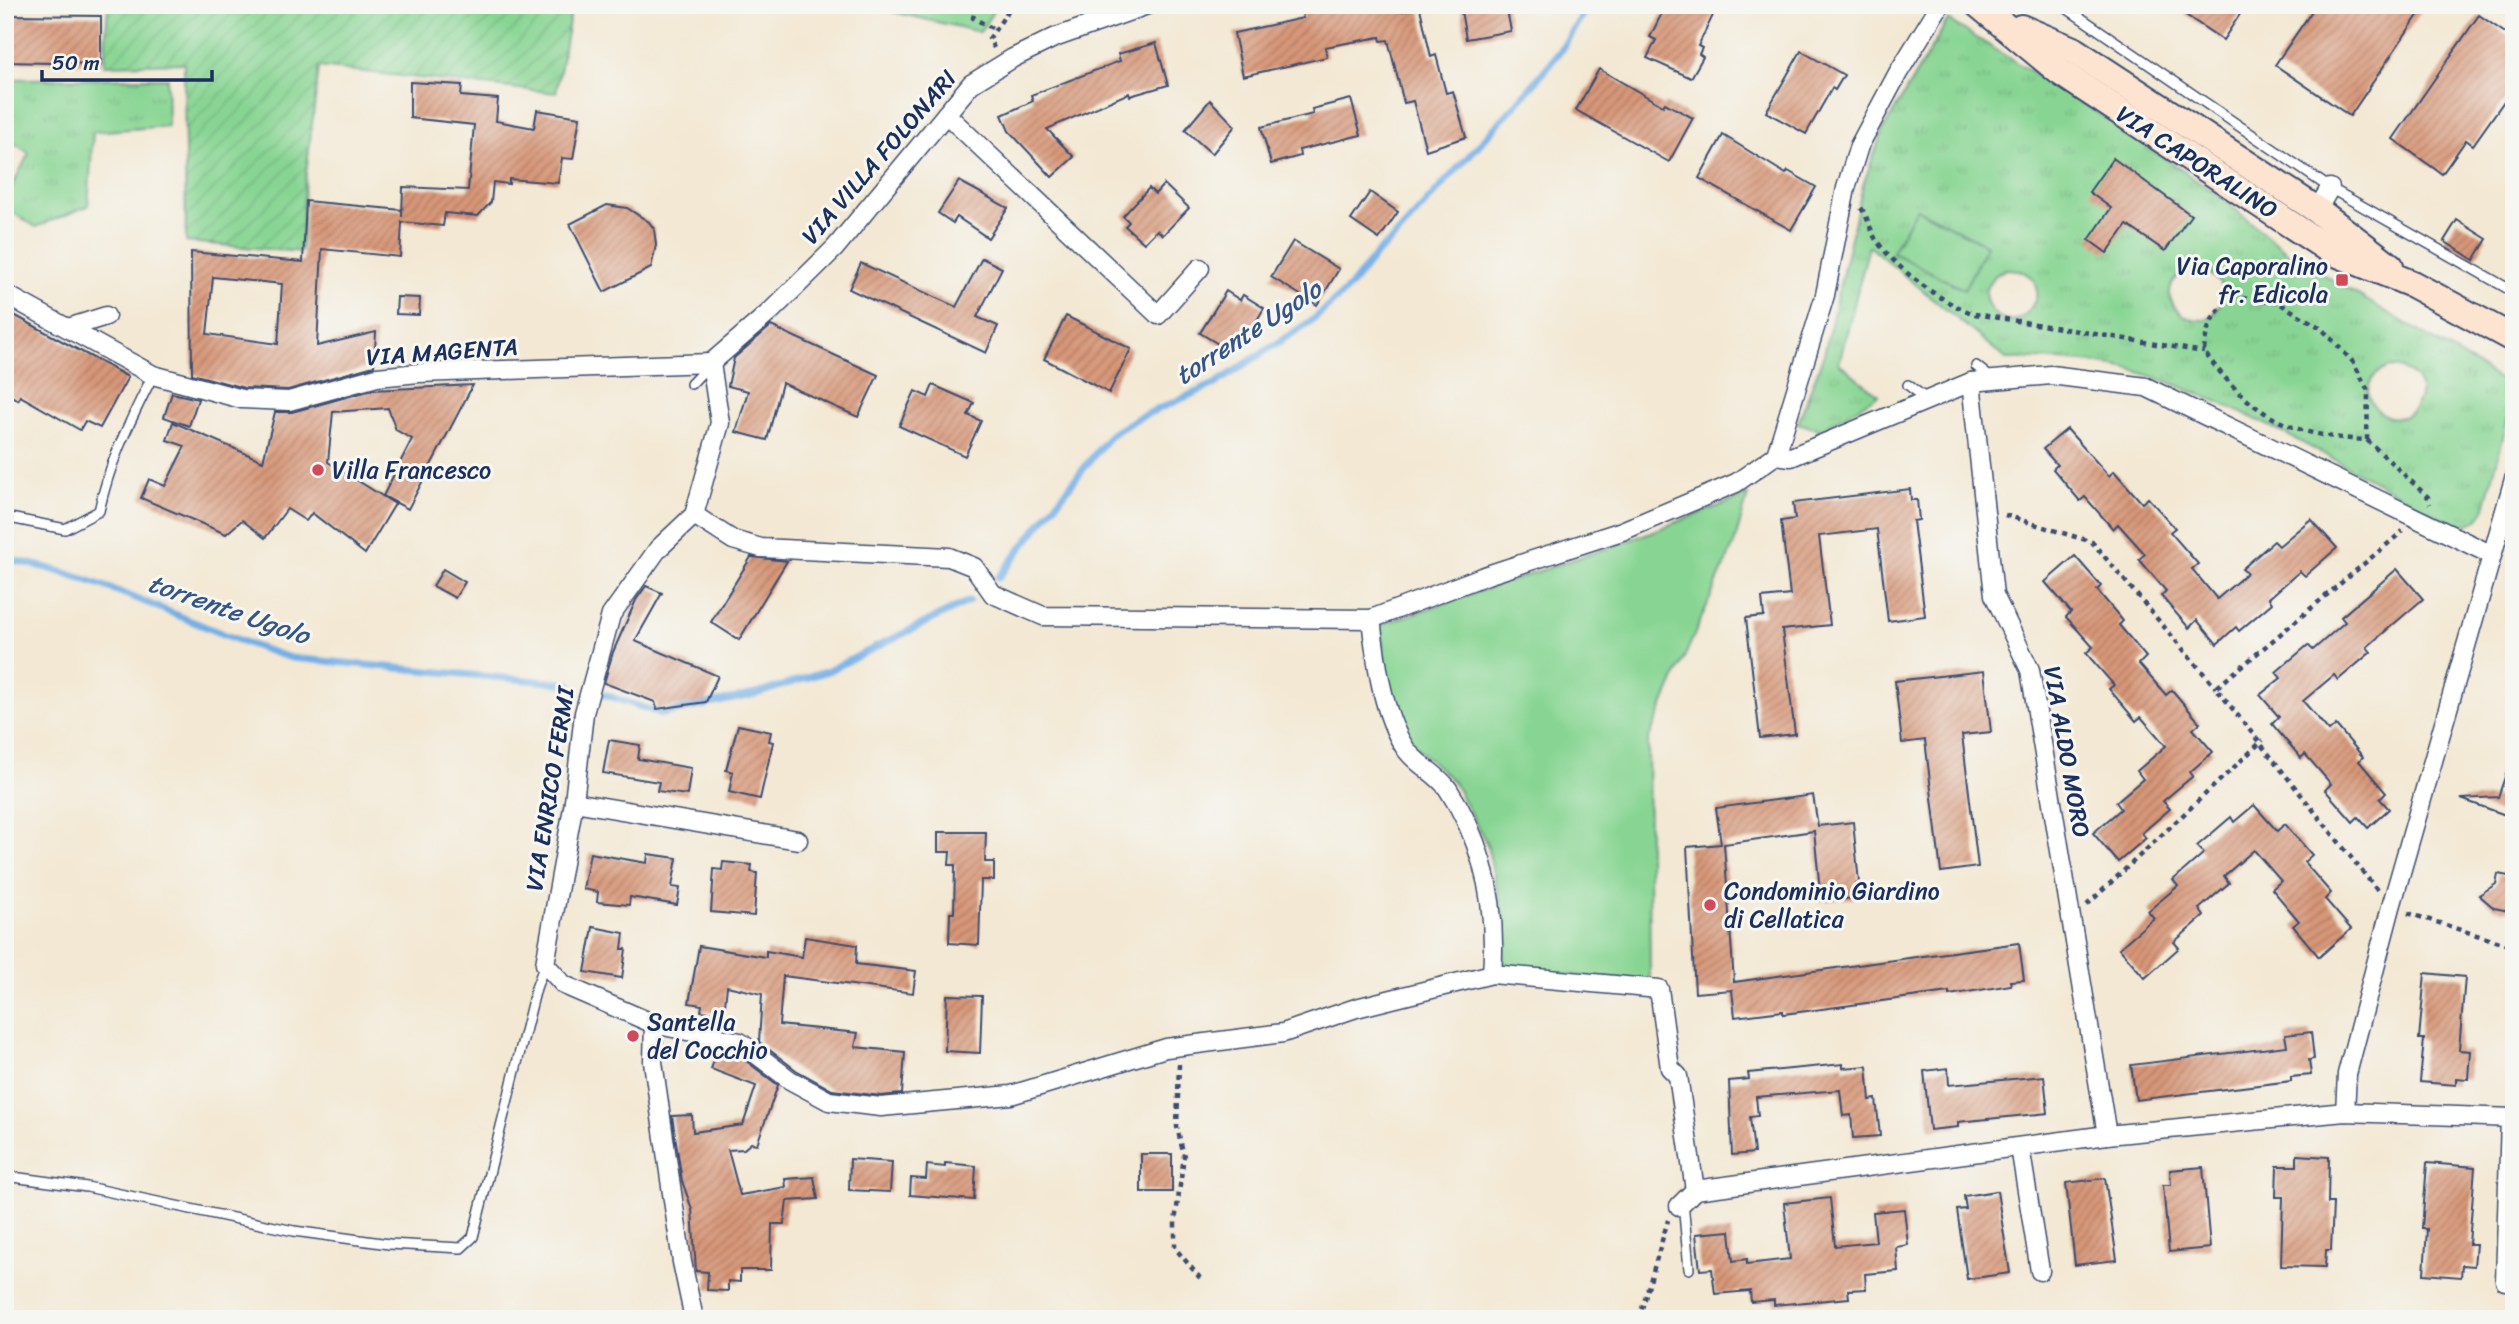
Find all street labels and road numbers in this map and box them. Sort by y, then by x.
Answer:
street label: VIA VILLA FOLONARI [791,59,968,254]
street label: VIA CAPORALINO [2107,94,2287,230]
street label: VIA MAGENTA [365,326,519,378]
street label: VIA ALDO MORO [2031,663,2103,841]
street label: VIA ENRICO FERMI [513,682,587,894]

